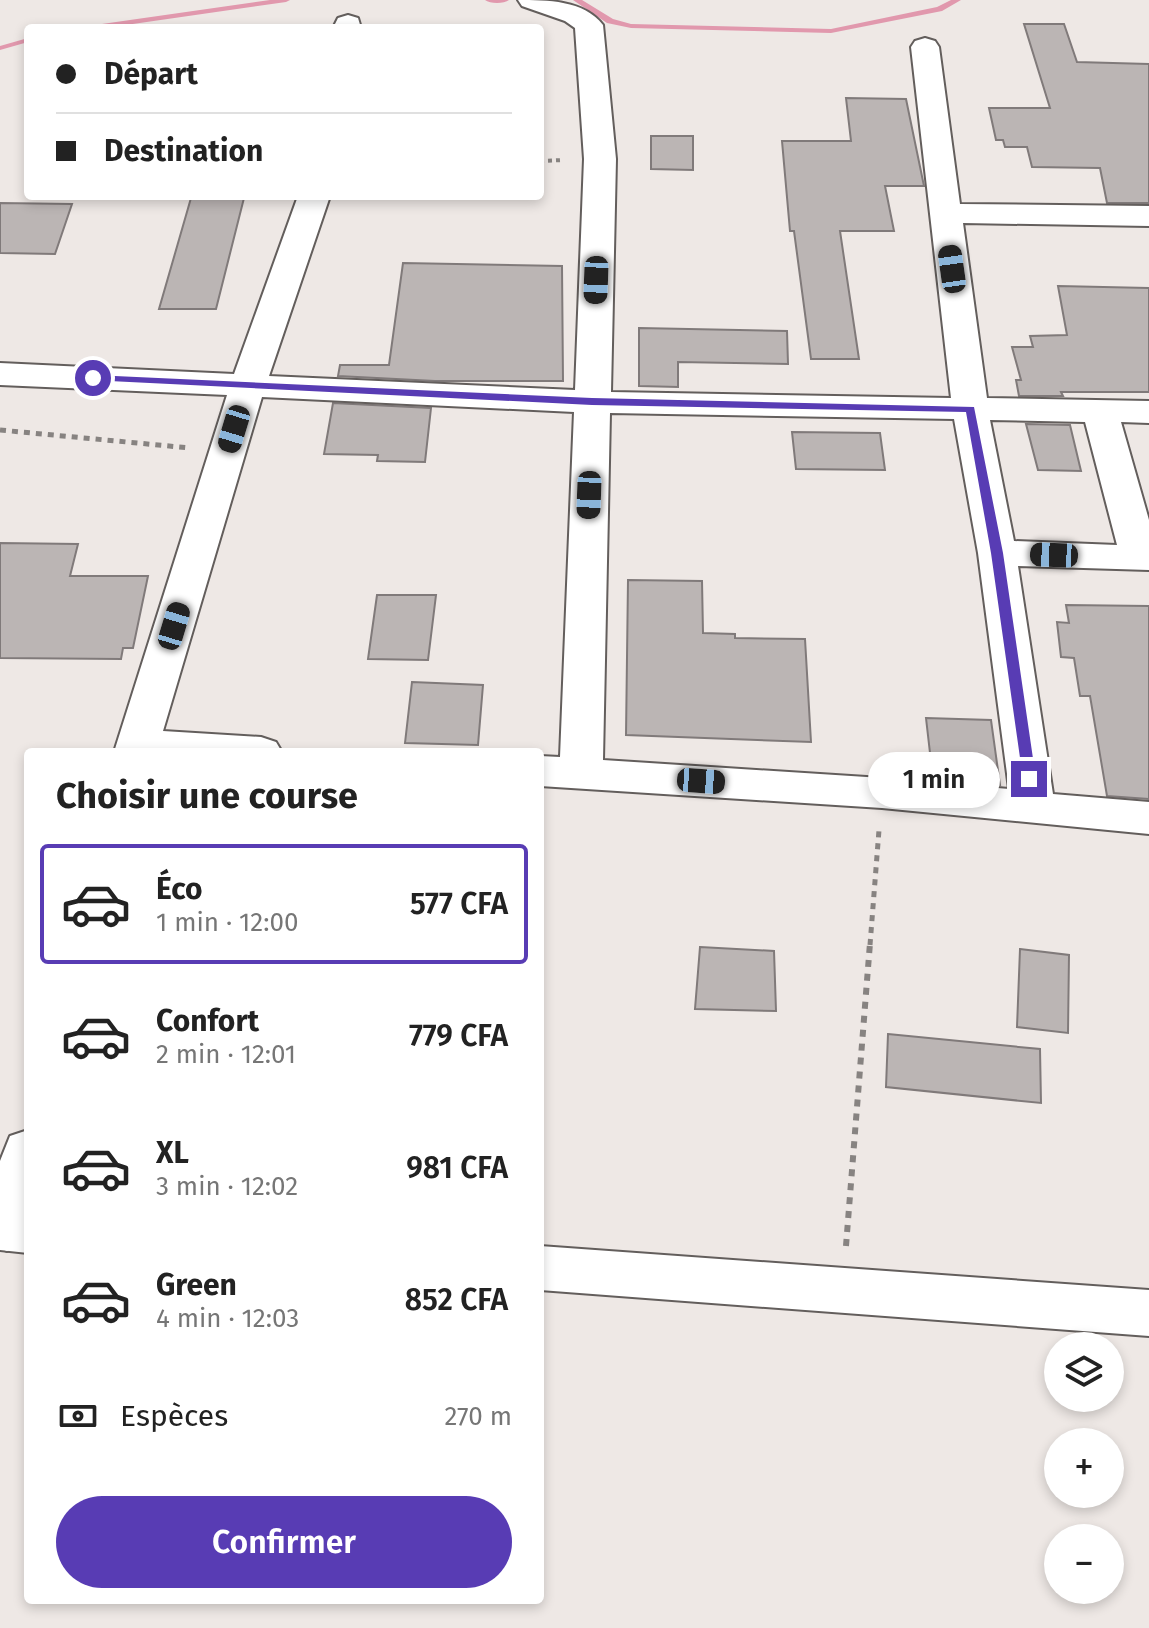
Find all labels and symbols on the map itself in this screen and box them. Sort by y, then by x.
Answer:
car [937,244,967,294]
car [583,256,609,304]
route start [75,360,111,396]
car [216,403,252,455]
car [576,471,602,519]
car [1030,542,1078,568]
car [156,600,192,652]
callout: 1 min [869,751,1001,807]
route end [1011,761,1047,797]
car [676,767,726,795]

